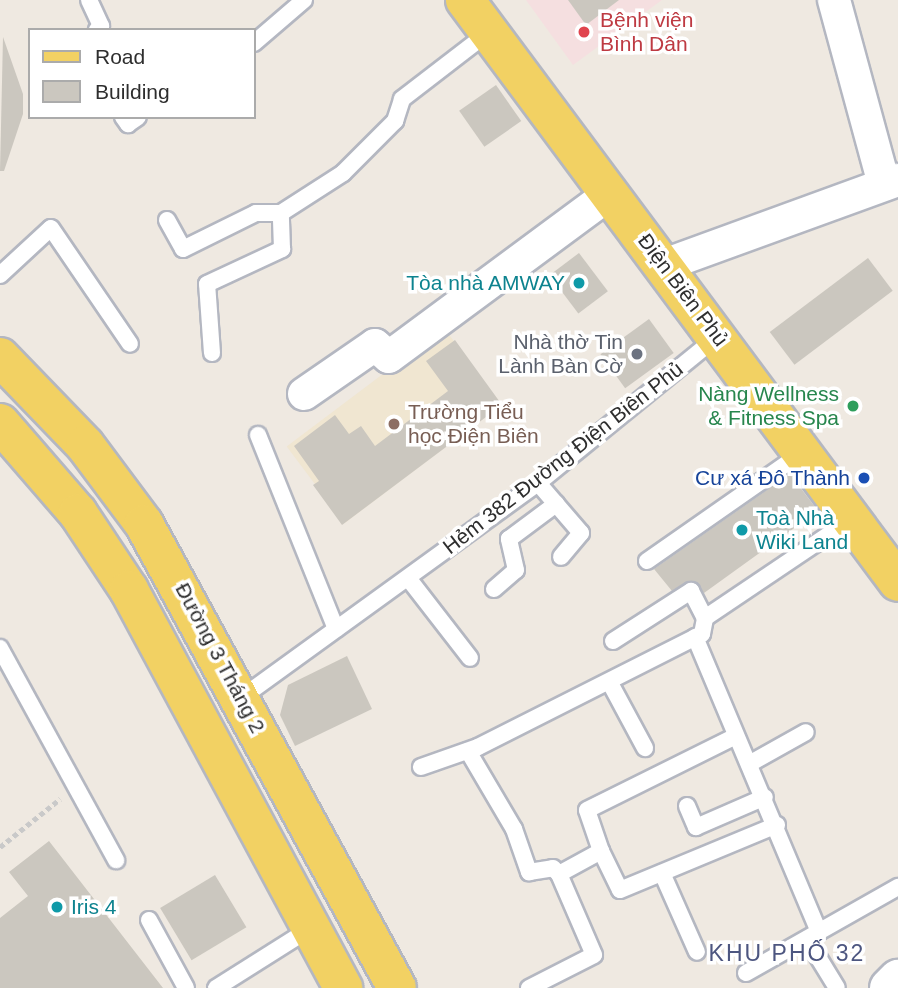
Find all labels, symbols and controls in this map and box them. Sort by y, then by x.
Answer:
place label: Bệnh viện Bình Dân [600,7,693,57]
marker: Bệnh viện Bình Dân [574,22,594,42]
legend [28,28,256,119]
text: Road [95,45,145,68]
text: Building [95,80,170,103]
street label: Điện Biên Phủ [633,229,733,351]
place label: Tòa nhà AMWAY [405,270,565,296]
marker: Tòa nhà AMWAY [571,275,587,291]
place label: Nhà thờ Tin Lành Bàn Cờ [498,329,623,379]
marker: Nhà thờ Tin Lành Bàn Cờ [629,346,645,362]
street label: Hẻm 382 Đường Điện Biên Phủ [438,356,688,560]
place label: Nàng Wellness & Fitness Spa [698,381,839,431]
marker: Nàng Wellness & Fitness Spa [845,398,861,414]
place label: Trường Tiểu học Điện Biên [408,399,539,449]
marker: Trường Tiểu học Điện Biên [386,416,402,432]
place label: Cư xá Đô Thành [695,465,850,491]
marker: Cư xá Đô Thành [856,470,872,486]
place label: Toà Nhà Wiki Land [756,505,848,555]
marker: Toà Nhà Wiki Land [734,522,750,538]
street label: Đường 3 Tháng 2 [170,578,270,738]
place label: Iris 4 [71,894,117,920]
marker: Iris 4 [49,899,65,915]
district label: KHU PHỐ 32 [710,939,864,967]

